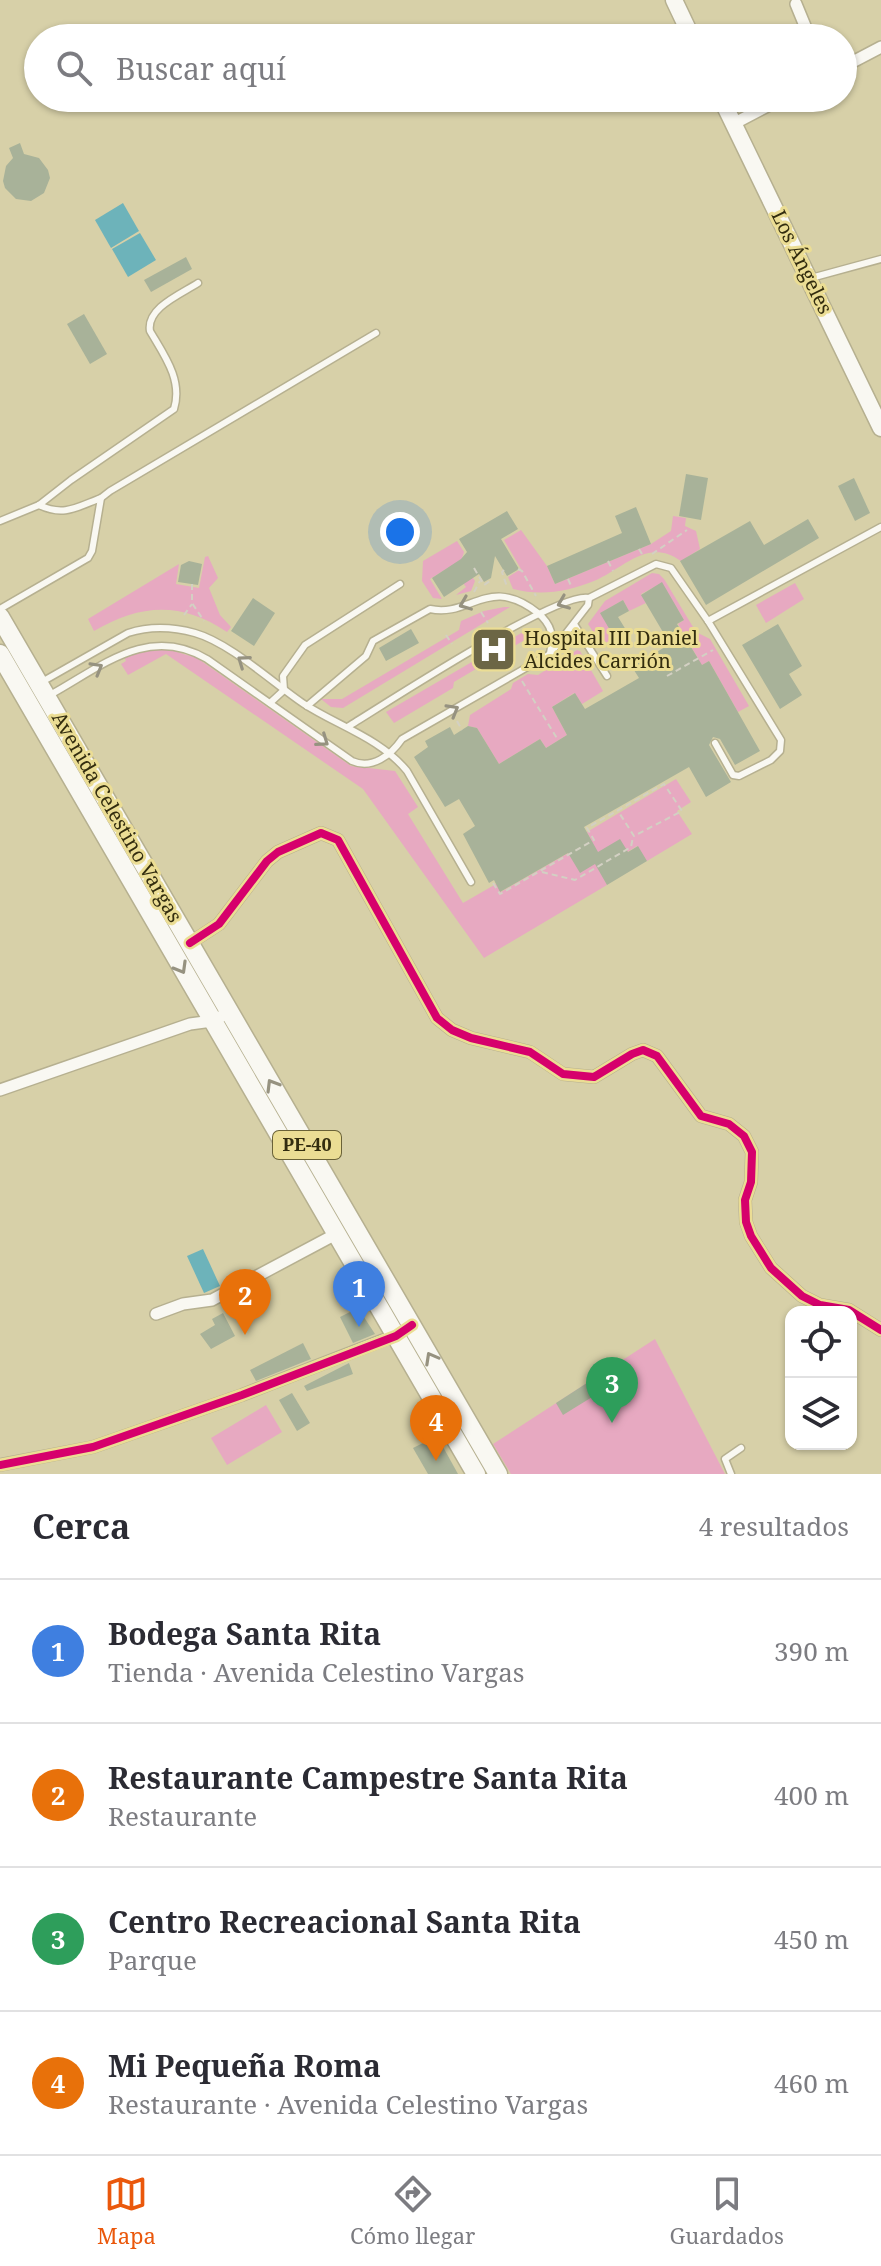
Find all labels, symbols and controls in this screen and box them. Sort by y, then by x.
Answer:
search box [24,24,857,112]
icon: search [52,46,96,90]
text: Buscar aquí [116,48,286,89]
street label: Los Ángeles [766,205,839,318]
your location [380,512,420,552]
one-way arrow [557,593,571,610]
one-way arrow [459,595,473,611]
place label: Hospital III Daniel Alcides Carrión [524,624,698,674]
hospital icon: Hospital III Daniel Alcides Carrión [469,626,517,674]
one-way arrow [238,656,252,671]
one-way arrow [89,662,103,678]
one-way arrow [445,704,459,720]
street label: Avenida Celestino Vargas [46,706,189,927]
one-way arrow [315,731,329,746]
one-way arrow [171,959,187,973]
one-way arrow [266,1079,281,1094]
road number: PE-40 [273,1131,341,1159]
pin: 1 [333,1261,385,1327]
pin: 2 [219,1269,271,1335]
map controls [785,1306,857,1450]
button: locate [785,1306,857,1378]
one-way arrow [425,1352,441,1367]
pin: 3 [586,1357,638,1423]
button: layers [785,1378,857,1450]
pin: 4 [410,1395,462,1461]
text: Cerca [32,1503,130,1549]
text: 4 resultados [699,1508,849,1544]
text: Bodega Santa Rita [108,1613,381,1654]
text: 1 [51,1633,65,1669]
text: 390 m [774,1633,849,1669]
text: Tienda · Avenida Celestino Vargas [108,1654,525,1690]
text: Restaurante Campestre Santa Rita [108,1757,628,1798]
text: 2 [51,1777,65,1813]
text: 400 m [774,1777,849,1813]
text: Restaurante [108,1798,257,1834]
text: Centro Recreacional Santa Rita [108,1901,581,1942]
text: 3 [51,1921,65,1957]
text: 450 m [774,1921,849,1957]
text: Parque [108,1942,197,1978]
text: Mi Pequeña Roma [108,2045,381,2086]
text: 4 [51,2065,65,2101]
text: 460 m [774,2065,849,2101]
text: Restaurante · Avenida Celestino Vargas [108,2086,588,2122]
tab: Mapa [97,2172,156,2250]
tab: Cómo llegar [350,2172,475,2250]
tab: Guardados [669,2172,784,2250]

